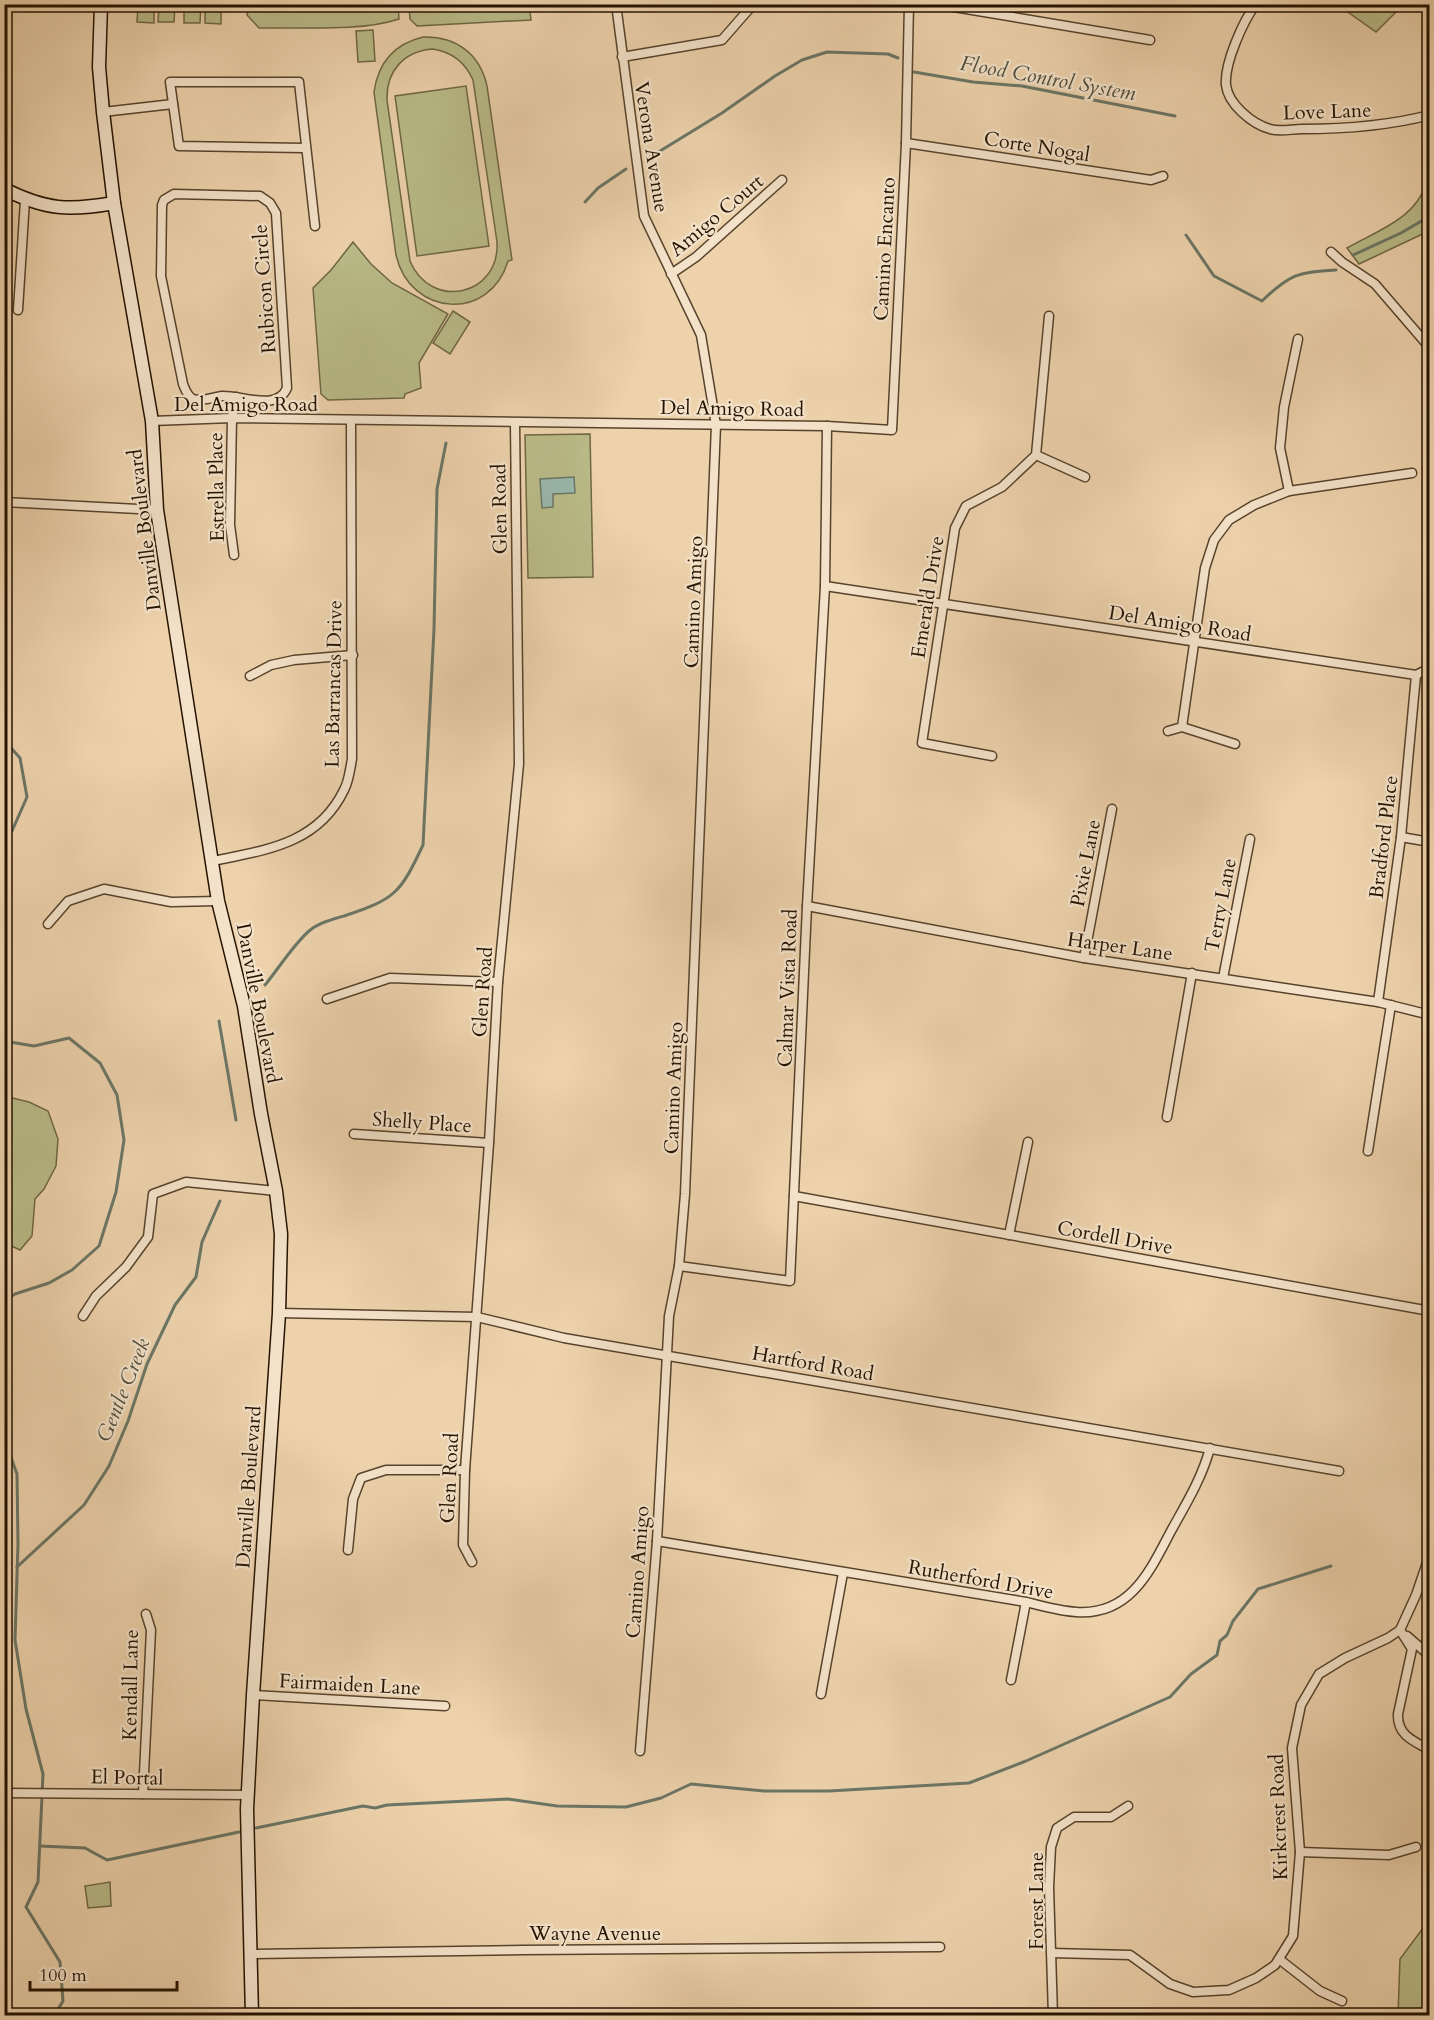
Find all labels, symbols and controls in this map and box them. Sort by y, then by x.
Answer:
water label: Flood Control System [958,49,1138,108]
street label: Verona Avenue [628,80,675,214]
street label: Love Lane [1282,96,1372,127]
street label: Corte Nogal [982,125,1092,168]
street label: Amigo Court [664,168,770,263]
street label: Camino Encanto [867,176,902,322]
street label: Rubicon Circle [247,223,282,354]
street label: Del Amigo Road [174,391,318,418]
street label: Del Amigo Road [660,394,805,423]
street label: Estrella Place [202,432,231,542]
street label: Danville Boulevard [121,447,168,612]
street label: Glen Road [485,463,514,555]
street label: Emerald Drive [904,534,951,660]
street label: Camino Amigo [678,535,709,669]
street label: Del Amigo Road [1107,599,1253,648]
street label: Las Barrancas Drive [319,600,348,768]
street label: Bradford Place [1363,774,1404,900]
street label: Pixie Lane [1064,817,1107,909]
street label: Terry Lane [1198,856,1243,955]
street label: Calmar Vista Road [771,908,804,1068]
street label: Danville Boulevard [230,921,287,1086]
street label: Harper Lane [1065,926,1174,967]
street label: Glen Road [466,946,499,1038]
street label: Camino Amigo [658,1021,689,1155]
street label: Shelly Place [371,1106,473,1139]
street label: Cordell Drive [1055,1214,1175,1261]
water label: Gentle Creek [90,1334,158,1446]
street label: Hartford Road [750,1340,876,1388]
street label: Danville Boulevard [229,1405,268,1569]
street label: Glen Road [434,1432,465,1524]
street label: Camino Amigo [619,1505,656,1639]
street label: Rutherford Drive [906,1553,1056,1606]
street label: Kendall Lane [116,1629,145,1741]
street label: Fairmaiden Lane [278,1667,421,1702]
street label: Kirkcrest Road [1263,1753,1294,1881]
street label: El Portal [90,1763,164,1792]
street label: Forest Lane [1023,1852,1050,1950]
street label: Wayne Avenue [528,1920,661,1947]
scale bar [30,1954,177,1992]
text: 100 m [39,1963,87,1988]

